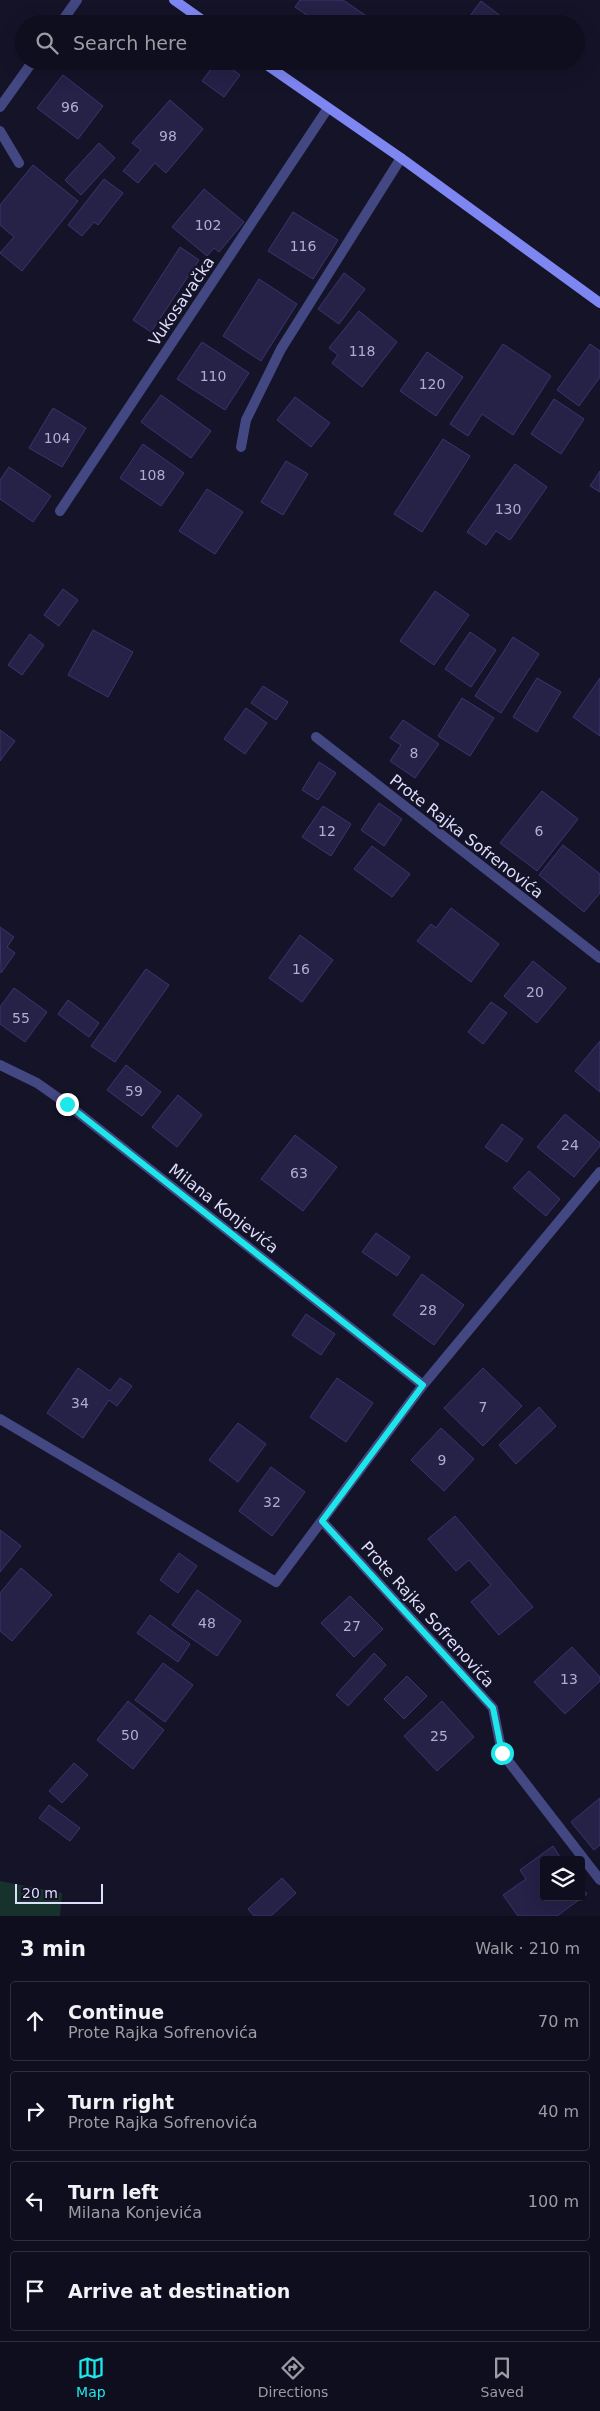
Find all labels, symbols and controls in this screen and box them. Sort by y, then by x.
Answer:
search box [15,15,585,70]
icon: search [33,29,61,57]
text: Search here [73,32,187,54]
house number: 96 [61,99,79,115]
house number: 98 [159,128,177,144]
house number: 102 [195,217,221,233]
house number: 116 [290,238,316,254]
street label: Vukosavačka [145,253,218,349]
house number: 118 [349,343,375,359]
house number: 110 [200,368,226,384]
house number: 120 [419,376,445,392]
house number: 104 [44,430,70,446]
house number: 108 [139,467,165,483]
house number: 130 [495,501,521,517]
house number: 8 [410,745,418,761]
street label: Prote Rajka Sofrenovića [386,771,547,902]
house number: 12 [318,823,336,839]
house number: 6 [535,823,544,839]
house number: 16 [292,961,310,977]
house number: 20 [526,984,544,1000]
house number: 55 [12,1010,30,1026]
house number: 59 [125,1083,143,1099]
route end [56,1093,79,1116]
house number: 24 [561,1137,579,1153]
street label: Milana Konjevića [165,1160,282,1257]
house number: 63 [290,1165,308,1181]
house number: 28 [419,1302,437,1318]
house number: 34 [71,1395,89,1411]
house number: 7 [479,1399,487,1415]
house number: 9 [438,1452,446,1468]
house number: 32 [263,1494,281,1510]
street label: Prote Rajka Sofrenovića [357,1538,498,1691]
house number: 48 [198,1615,216,1631]
house number: 27 [343,1618,361,1634]
house number: 13 [560,1671,578,1687]
house number: 50 [121,1727,139,1743]
house number: 25 [430,1728,448,1744]
route start [491,1742,514,1765]
map controls [540,1856,585,1901]
button: layers [540,1856,585,1901]
scale bar [15,1881,102,1904]
text: 20 m [22,1885,58,1901]
text: 3 min [20,1937,86,1961]
text: Walk · 210 m [475,1939,580,1958]
text: Continue [68,2001,164,2023]
icon: ahead [21,2007,49,2035]
text: 70 m [538,2012,579,2031]
text: Prote Rajka Sofrenovića [68,2023,258,2042]
text: Turn right [68,2091,174,2113]
icon: right [21,2097,49,2125]
text: 40 m [538,2102,579,2121]
text: Prote Rajka Sofrenovića [68,2113,258,2132]
text: Turn left [68,2181,159,2203]
icon: left [21,2187,49,2215]
text: 100 m [528,2192,579,2211]
text: Milana Konjevića [68,2203,202,2222]
icon: arrive [21,2277,49,2305]
text: Arrive at destination [68,2280,290,2302]
tab: Map [76,2354,106,2400]
tab: Directions [258,2354,328,2400]
tab: Saved [481,2354,524,2400]

